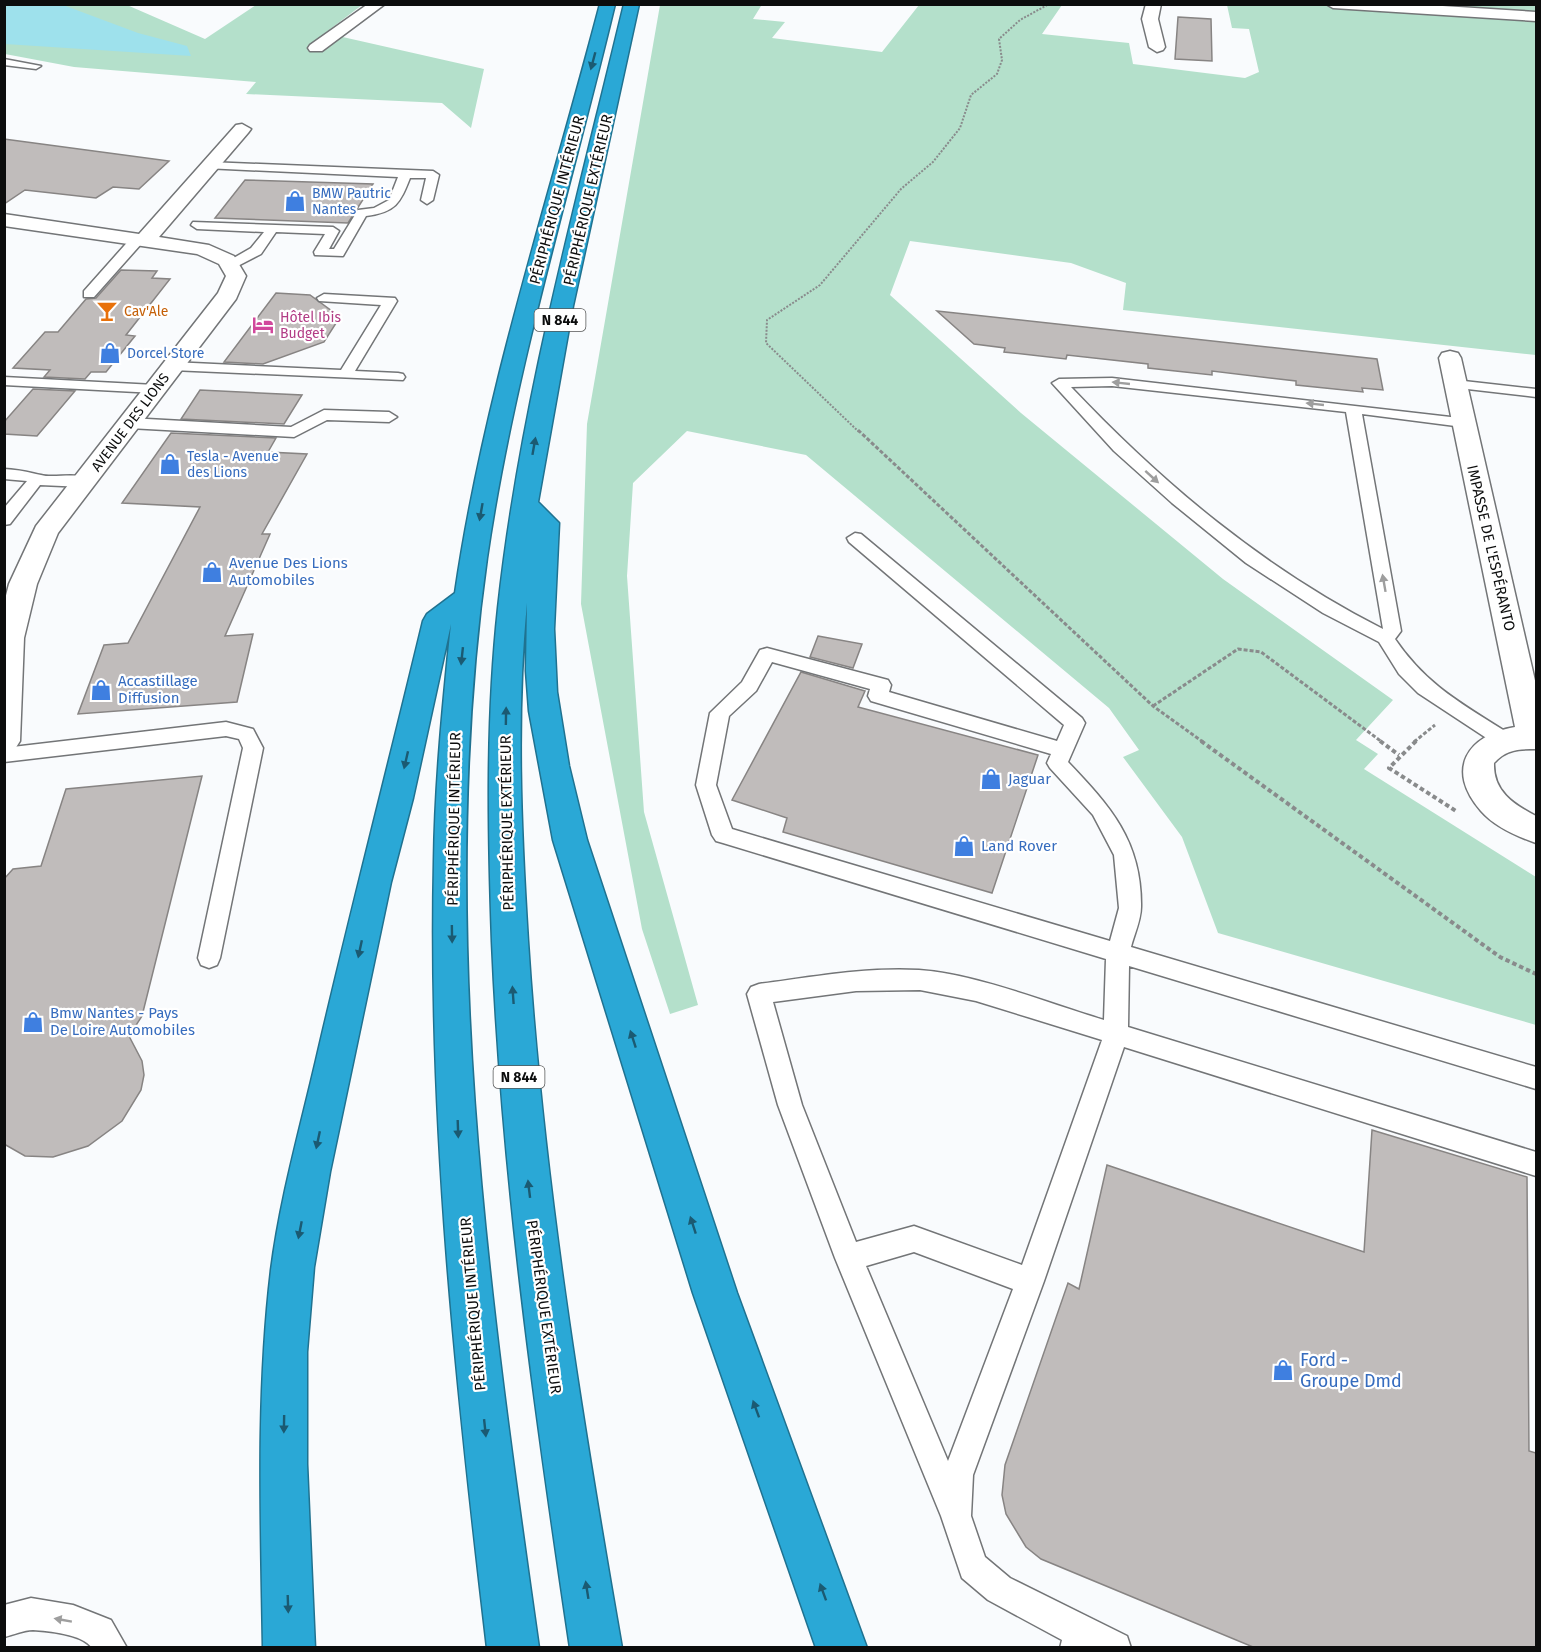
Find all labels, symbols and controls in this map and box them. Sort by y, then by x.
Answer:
one-way arrow [588,52,598,70]
street label: PÉRIPHÉRIQUE EXTÉRIEUR [560,113,616,287]
street label: PÉRIPHÉRIQUE INTÉRIEUR [526,114,588,286]
place label: BMW Pautric Nantes [312,185,391,218]
shop icon: BMW Pautric Nantes [283,189,307,213]
bar icon: Cav'Ale [95,299,119,323]
place label: Cav'Ale [124,303,168,320]
place label: Hôtel Ibis Budget [280,309,341,342]
road number: N 844 [534,309,586,331]
hotel icon: Hôtel Ibis Budget [251,313,275,337]
shop icon: Dorcel Store [98,341,122,365]
place label: Dorcel Store [127,345,204,362]
street label: AVENUE DES LIONS [88,369,173,475]
one-way arrow [1112,378,1131,388]
one-way arrow [1305,399,1324,409]
one-way arrow [530,436,539,455]
place label: Tesla - Avenue des Lions [187,448,279,481]
shop icon: Tesla - Avenue des Lions [158,452,182,476]
street label: IMPASSE DE L'ESPÉRANTO [1463,463,1519,633]
one-way arrow [1145,470,1160,484]
one-way arrow [477,502,486,521]
place label: Avenue Des Lions Automobiles [229,554,348,589]
shop icon: Avenue Des Lions Automobiles [200,560,224,584]
one-way arrow [1379,574,1388,593]
one-way arrow [457,646,466,665]
place label: Accastillage Diffusion [118,672,198,707]
shop icon: Accastillage Diffusion [89,678,113,702]
one-way arrow [501,706,510,725]
street label: PÉRIPHÉRIQUE INTÉRIEUR [443,732,465,906]
street label: PÉRIPHÉRIQUE EXTÉRIEUR [496,735,518,911]
one-way arrow [401,751,411,769]
shop icon: Jaguar [979,767,1003,791]
place label: Jaguar [1008,770,1051,788]
shop icon: Land Rover [952,834,976,858]
place label: Land Rover [981,837,1057,855]
one-way arrow [447,925,456,944]
one-way arrow [354,940,364,959]
one-way arrow [508,985,518,1004]
place label: Bmw Nantes - Pays De Loire Automobiles [50,1004,195,1039]
shop icon: Bmw Nantes - Pays De Loire Automobiles [21,1010,45,1034]
one-way arrow [628,1030,638,1048]
road number: N 844 [494,1066,544,1088]
one-way arrow [454,1120,463,1139]
one-way arrow [312,1130,322,1149]
one-way arrow [524,1179,534,1198]
one-way arrow [688,1216,697,1234]
street label: PÉRIPHÉRIQUE INTÉRIEUR [456,1217,490,1391]
street label: PÉRIPHÉRIQUE EXTÉRIEUR [523,1219,565,1395]
one-way arrow [295,1221,304,1240]
place label: Ford - Groupe Dmd [1300,1349,1402,1392]
shop icon: Ford - Groupe Dmd [1271,1358,1295,1382]
one-way arrow [751,1400,761,1418]
one-way arrow [279,1414,289,1433]
one-way arrow [480,1418,490,1437]
one-way arrow [582,1580,591,1599]
one-way arrow [817,1583,827,1601]
one-way arrow [283,1595,292,1614]
one-way arrow [54,1615,73,1624]

